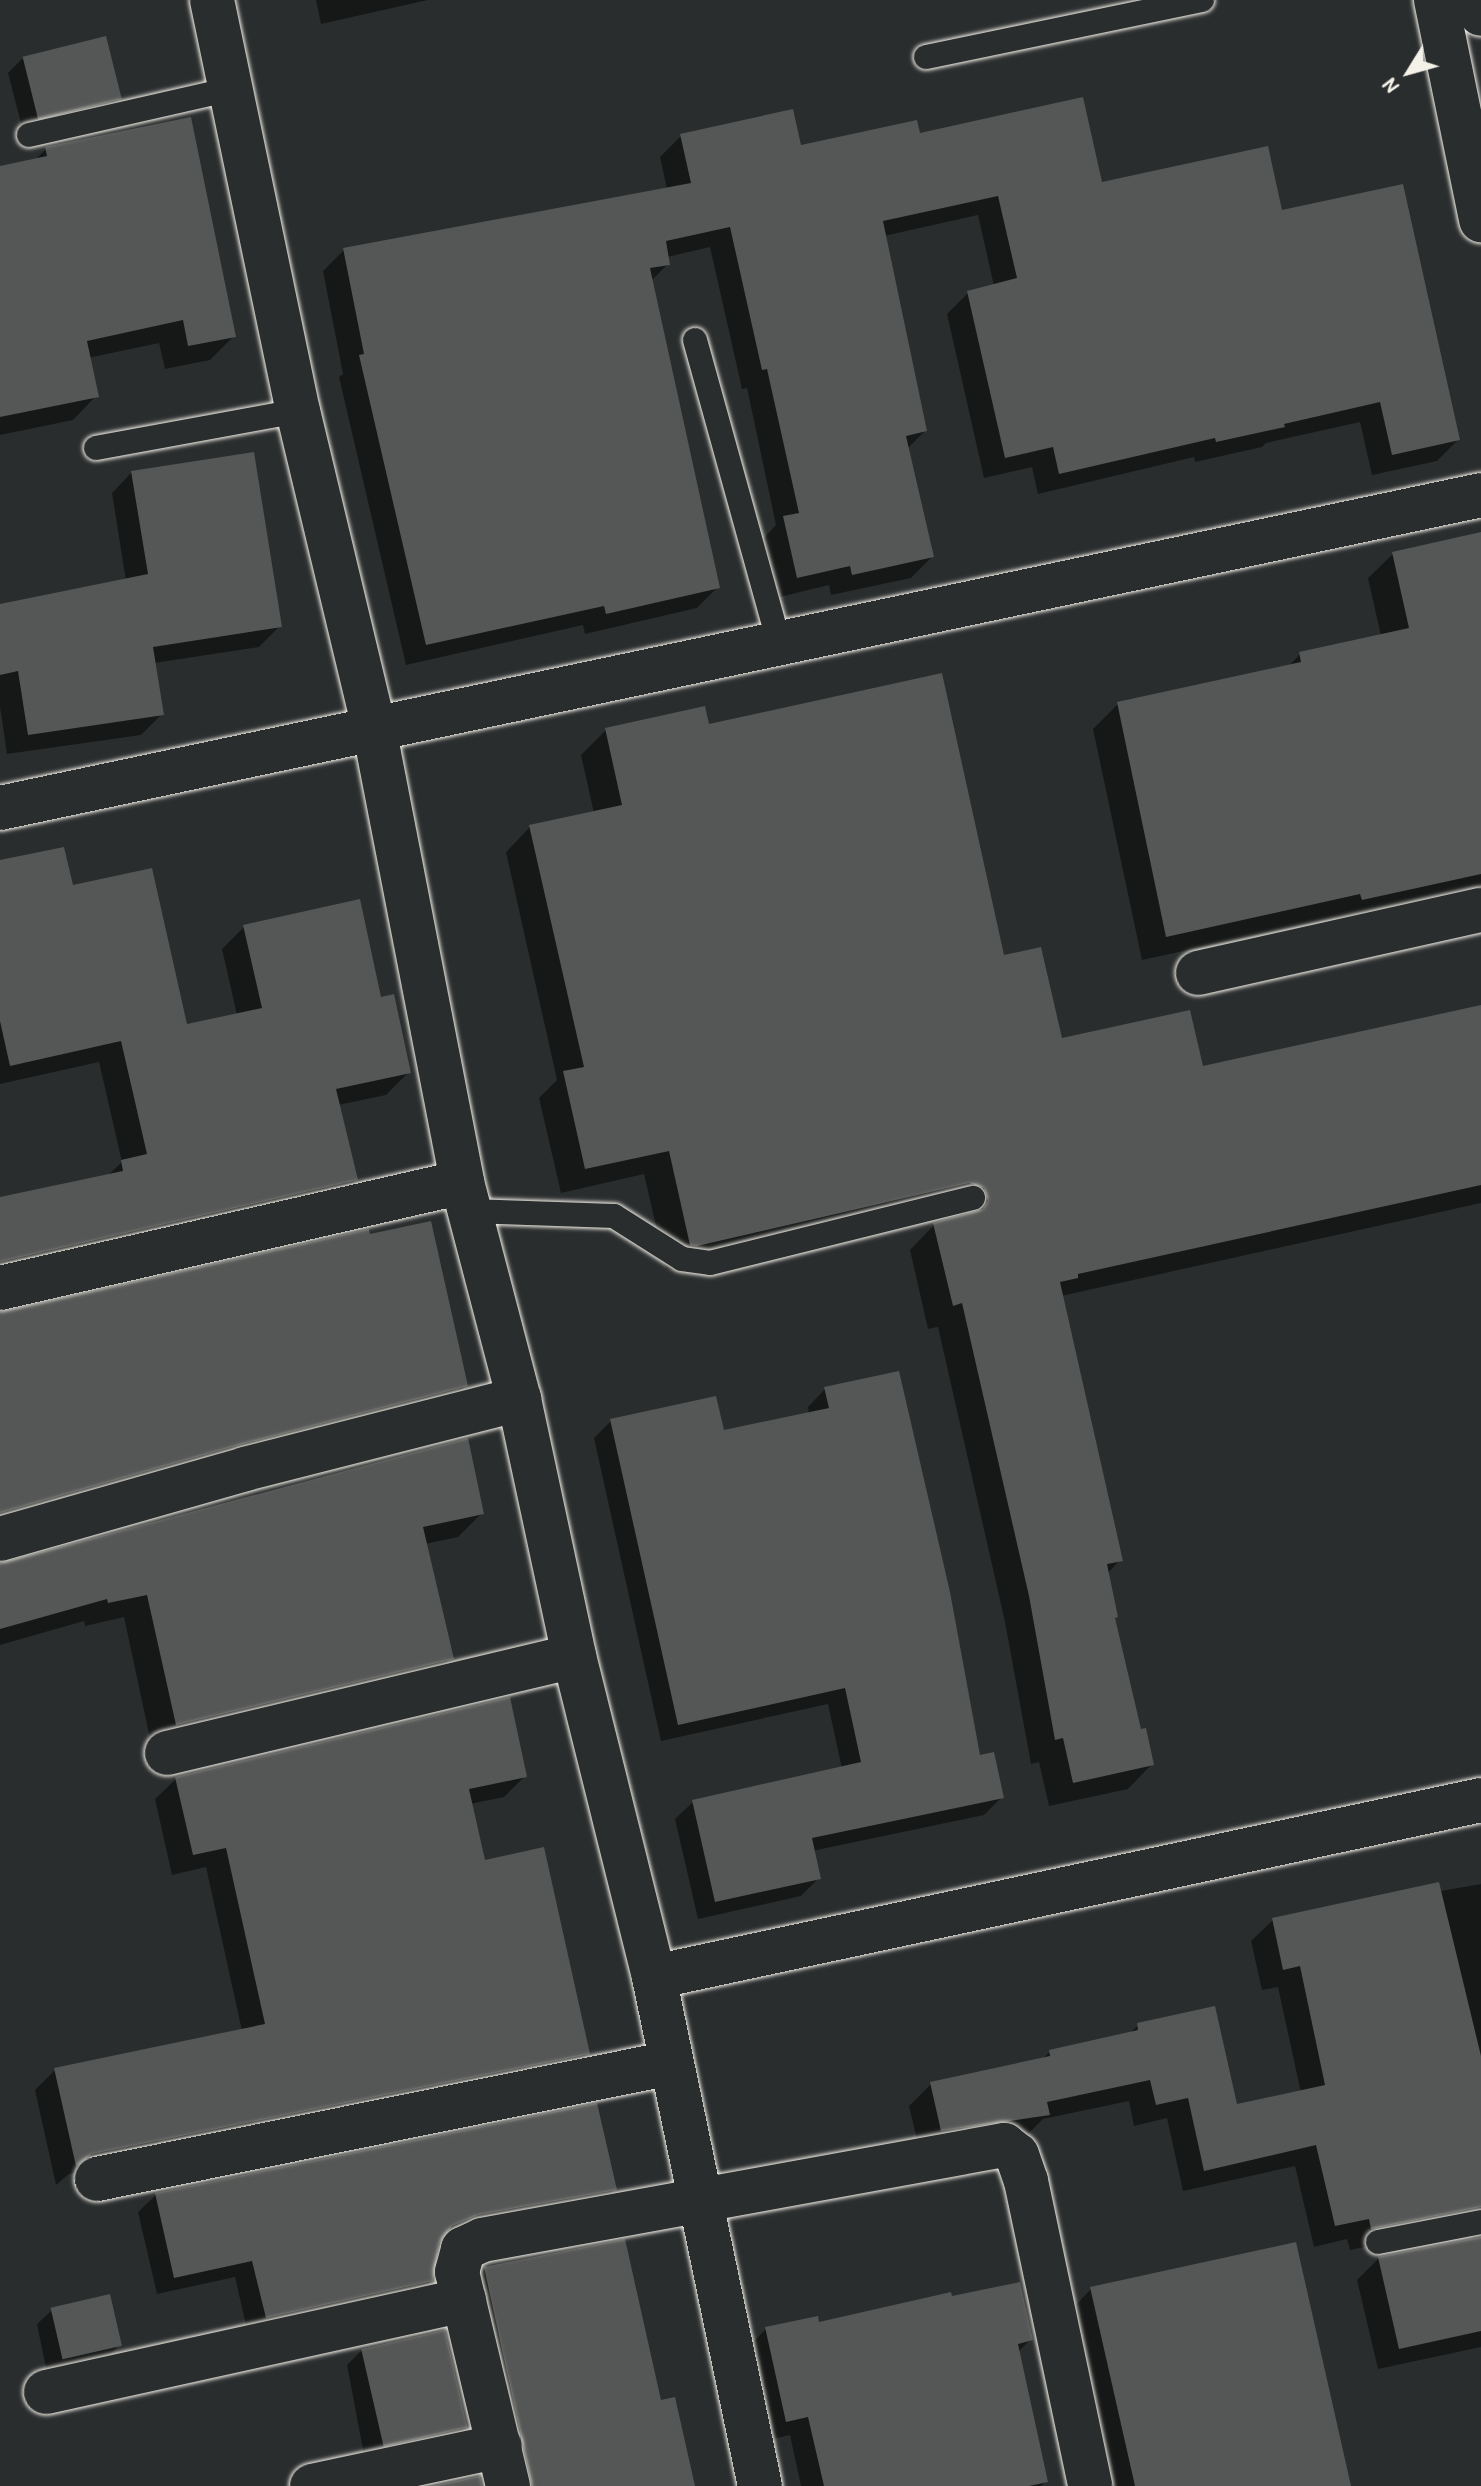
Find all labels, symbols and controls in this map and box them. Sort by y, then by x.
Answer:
north arrow [1369,32,1449,112]
text: N [1374,73,1405,100]

